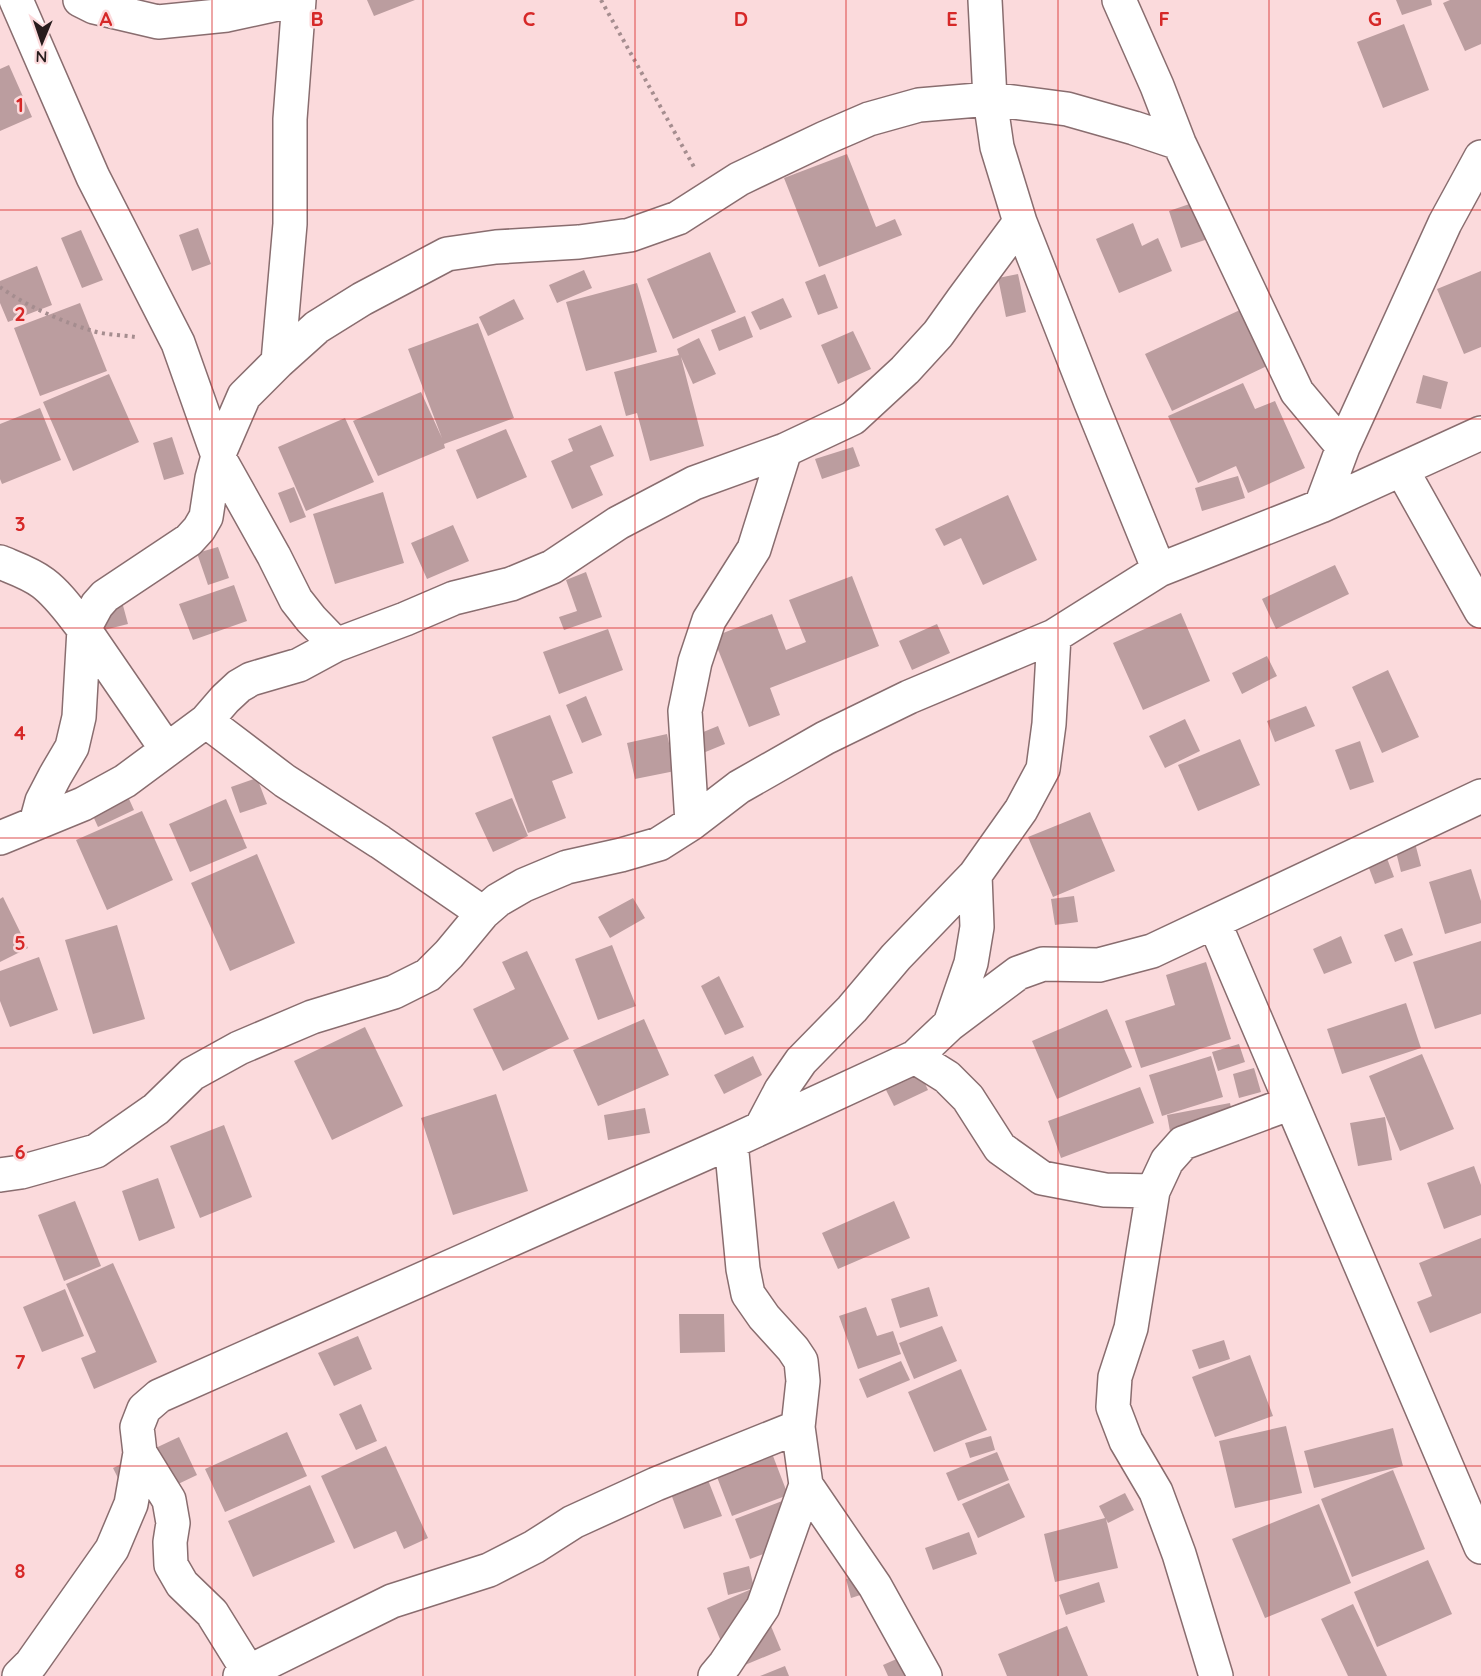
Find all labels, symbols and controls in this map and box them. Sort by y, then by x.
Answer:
text: A [100,6,113,31]
text: B [310,6,324,31]
text: C [523,6,536,31]
text: D [734,6,748,31]
text: E [946,6,958,31]
text: F [1158,6,1170,31]
text: G [1368,6,1382,31]
north arrow [12,12,72,72]
text: N [35,47,48,67]
text: 1 [16,92,24,117]
text: 2 [14,301,26,326]
text: 3 [15,511,25,536]
text: 4 [14,720,26,745]
text: 5 [14,930,26,955]
text: 6 [14,1139,26,1164]
text: 7 [15,1349,26,1374]
text: 8 [15,1558,26,1583]

